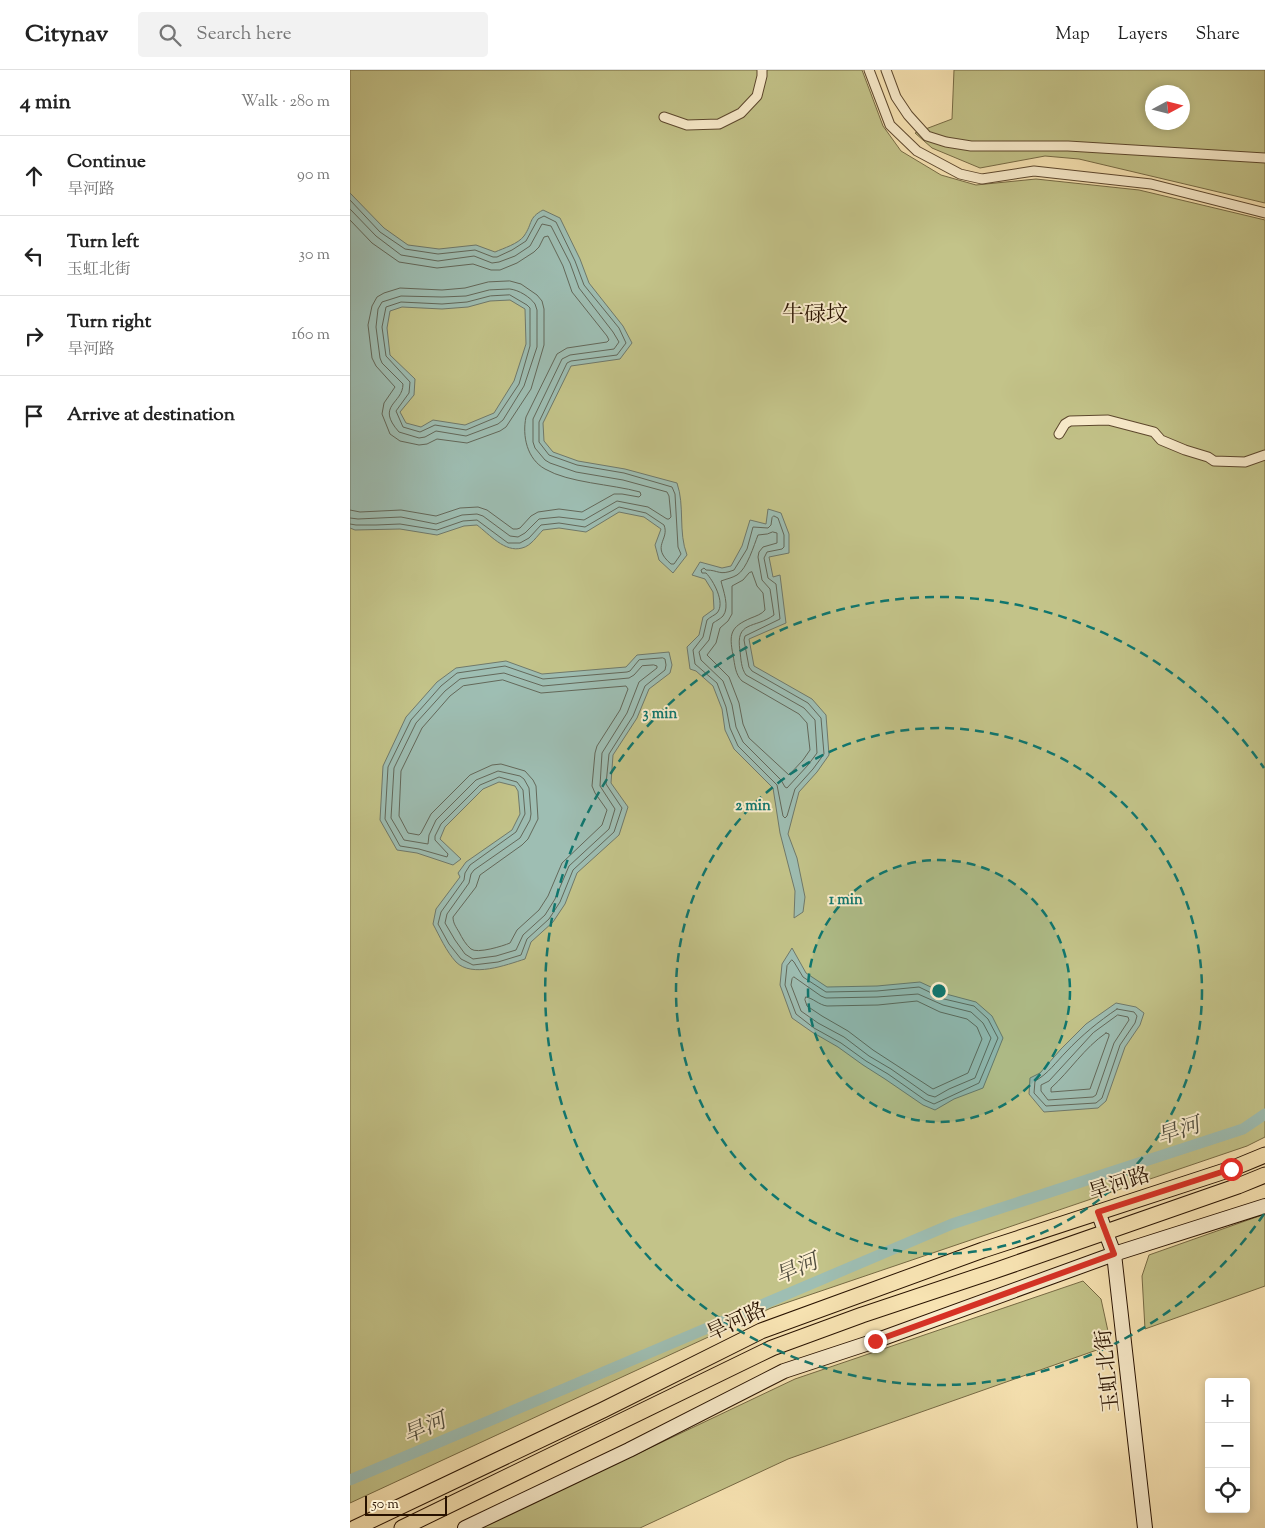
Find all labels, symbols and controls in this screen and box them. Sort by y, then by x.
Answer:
search box [138,12,488,57]
text: Citynav [25,18,108,52]
icon: search [156,21,184,49]
text: Search here [196,21,292,48]
text: Map [1055,22,1090,48]
text: Layers [1118,22,1168,48]
text: Share [1196,22,1240,48]
north arrow [1145,85,1190,130]
text: 4 min [20,88,71,118]
text: Walk · 280 m [241,91,330,114]
text: Continue [67,149,146,176]
icon: ahead [20,162,48,190]
text: 90 m [297,164,330,187]
text: 旱河路 [67,179,115,202]
text: Turn left [67,229,139,256]
icon: left [20,242,48,270]
text: 30 m [299,244,330,267]
text: 玉虹北街 [67,259,131,282]
district label: 牛碌坟 [782,300,848,332]
text: Turn right [67,309,151,336]
icon: right [20,322,48,350]
text: 160 m [292,324,330,347]
text: 旱河路 [67,339,115,362]
icon: arrive [20,402,48,430]
text: Arrive at destination [67,402,235,429]
text: 3 min [643,704,678,725]
text: 2 min [735,796,771,817]
text: 1 min [829,890,863,911]
centre of rings [930,982,948,1000]
water label: 旱河 [1153,1110,1209,1155]
route start [1220,1158,1243,1181]
street label: 旱河路 [1085,1161,1154,1209]
water label: 旱河 [771,1246,827,1294]
street label: 旱河路 [702,1296,772,1350]
street label: 玉虹北街 [1090,1327,1128,1414]
route end [864,1330,887,1353]
map controls [1205,1378,1250,1513]
button: + [1205,1378,1250,1423]
water label: 旱河 [399,1405,455,1453]
button: − [1205,1423,1250,1468]
button: locate [1205,1468,1250,1513]
scale bar [365,1493,448,1516]
text: 50 m [372,1495,399,1515]

